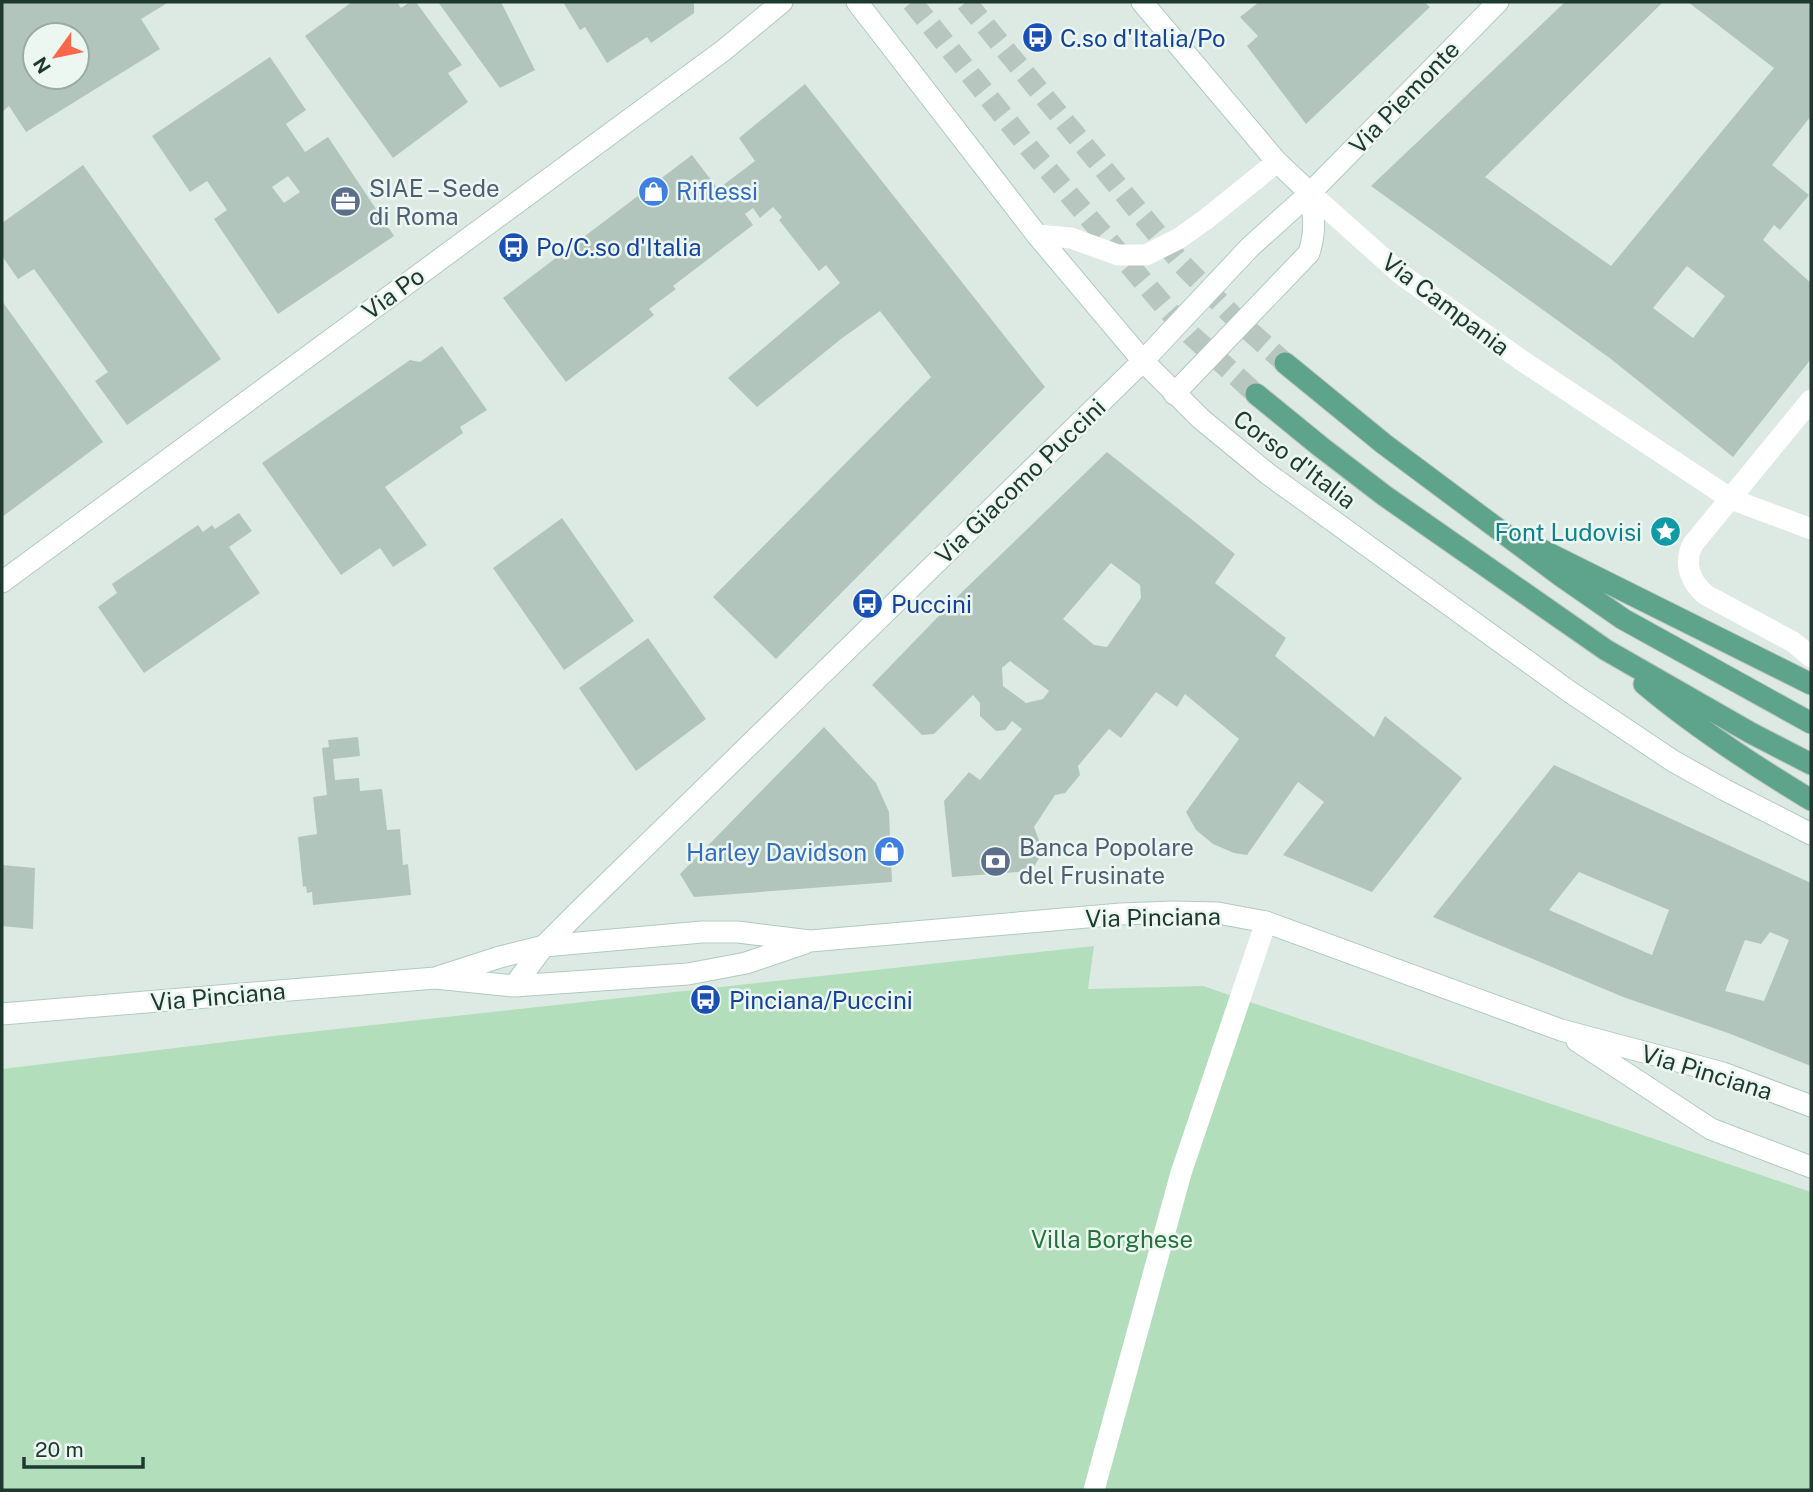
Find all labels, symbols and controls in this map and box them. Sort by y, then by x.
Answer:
north arrow [21,21,91,91]
bus stop icon: C.so d'Italia/Po [1020,21,1054,55]
place label: C.so d'Italia/Po [1060,24,1226,52]
street label: Via Piemonte [1343,35,1465,159]
text: N [28,53,55,77]
place label: SIAE – Sede di Roma [369,174,500,230]
shop icon: Riflessi [636,174,670,208]
place label: Riflessi [676,177,758,205]
office icon: SIAE – Sede di Roma [329,185,363,219]
bus stop icon: Po/C.so d'Italia [496,230,530,264]
place label: Po/C.so d'Italia [536,233,702,261]
street label: Via Campania [1377,247,1515,361]
street label: Via Po [357,261,429,325]
street label: Via Giacomo Puccini [929,393,1111,569]
street label: Corso d'Italia [1228,404,1362,514]
place icon: Font Ludovisi [1648,515,1682,549]
place label: Font Ludovisi [1494,518,1642,546]
bus stop icon: Puccini [851,587,885,621]
place label: Puccini [891,590,972,618]
place label: Banca Popolare del Frusinate [1019,833,1194,889]
shop icon: Harley Davidson [873,835,907,869]
place label: Harley Davidson [686,838,867,866]
bank icon: Banca Popolare del Frusinate [979,844,1013,878]
street label: Via Pinciana [1085,902,1221,932]
street label: Via Pinciana [149,976,287,1016]
bus stop icon: Pinciana/Puccini [689,983,723,1017]
place label: Pinciana/Puccini [729,986,913,1014]
street label: Via Pinciana [1638,1039,1776,1105]
park label: Villa Borghese [1031,1225,1193,1253]
scale bar [24,1426,144,1470]
text: 20 m [35,1437,84,1462]

